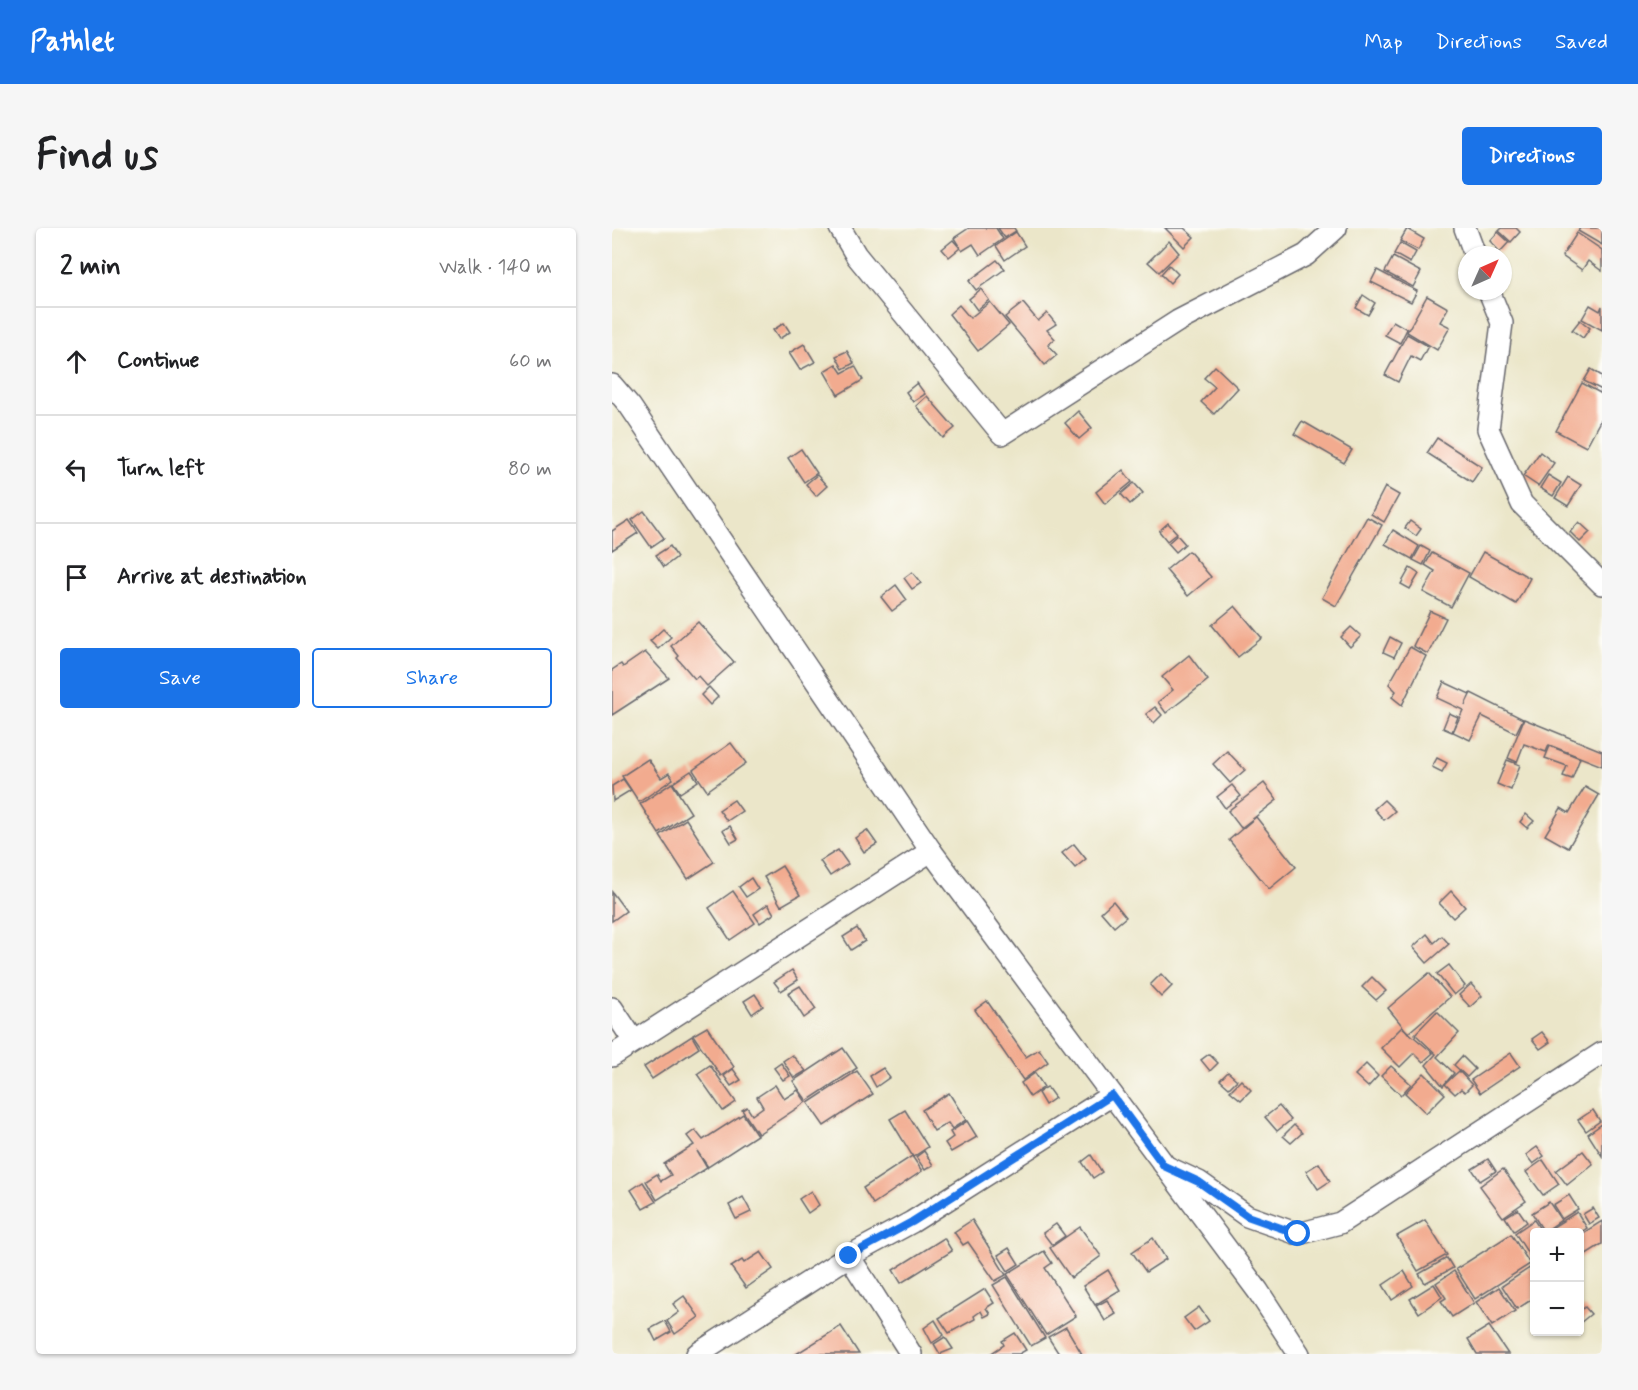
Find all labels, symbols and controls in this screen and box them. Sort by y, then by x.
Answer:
text: Pathlet [30,24,114,61]
text: Map [1364,28,1403,56]
text: Directions [1436,28,1522,56]
text: Saved [1555,28,1608,56]
button: Directions [1462,127,1602,185]
text: Find us [36,129,158,184]
north arrow [1458,246,1512,300]
text: 2 min [60,250,121,284]
text: Walk · 140 m [439,254,552,281]
icon: ahead [60,345,93,378]
text: Continue [117,347,199,375]
text: 60 m [509,348,552,375]
icon: left [60,453,93,486]
text: Turn left [117,455,205,483]
text: 80 m [508,456,552,483]
icon: arrive [60,561,93,594]
text: Arrive at destination [117,563,307,591]
button: Save [60,648,300,708]
button: Share [312,648,552,708]
route start [1284,1220,1310,1246]
map controls [1530,1228,1584,1336]
button: + [1530,1228,1584,1282]
route end [835,1242,861,1268]
button: − [1530,1282,1584,1336]

